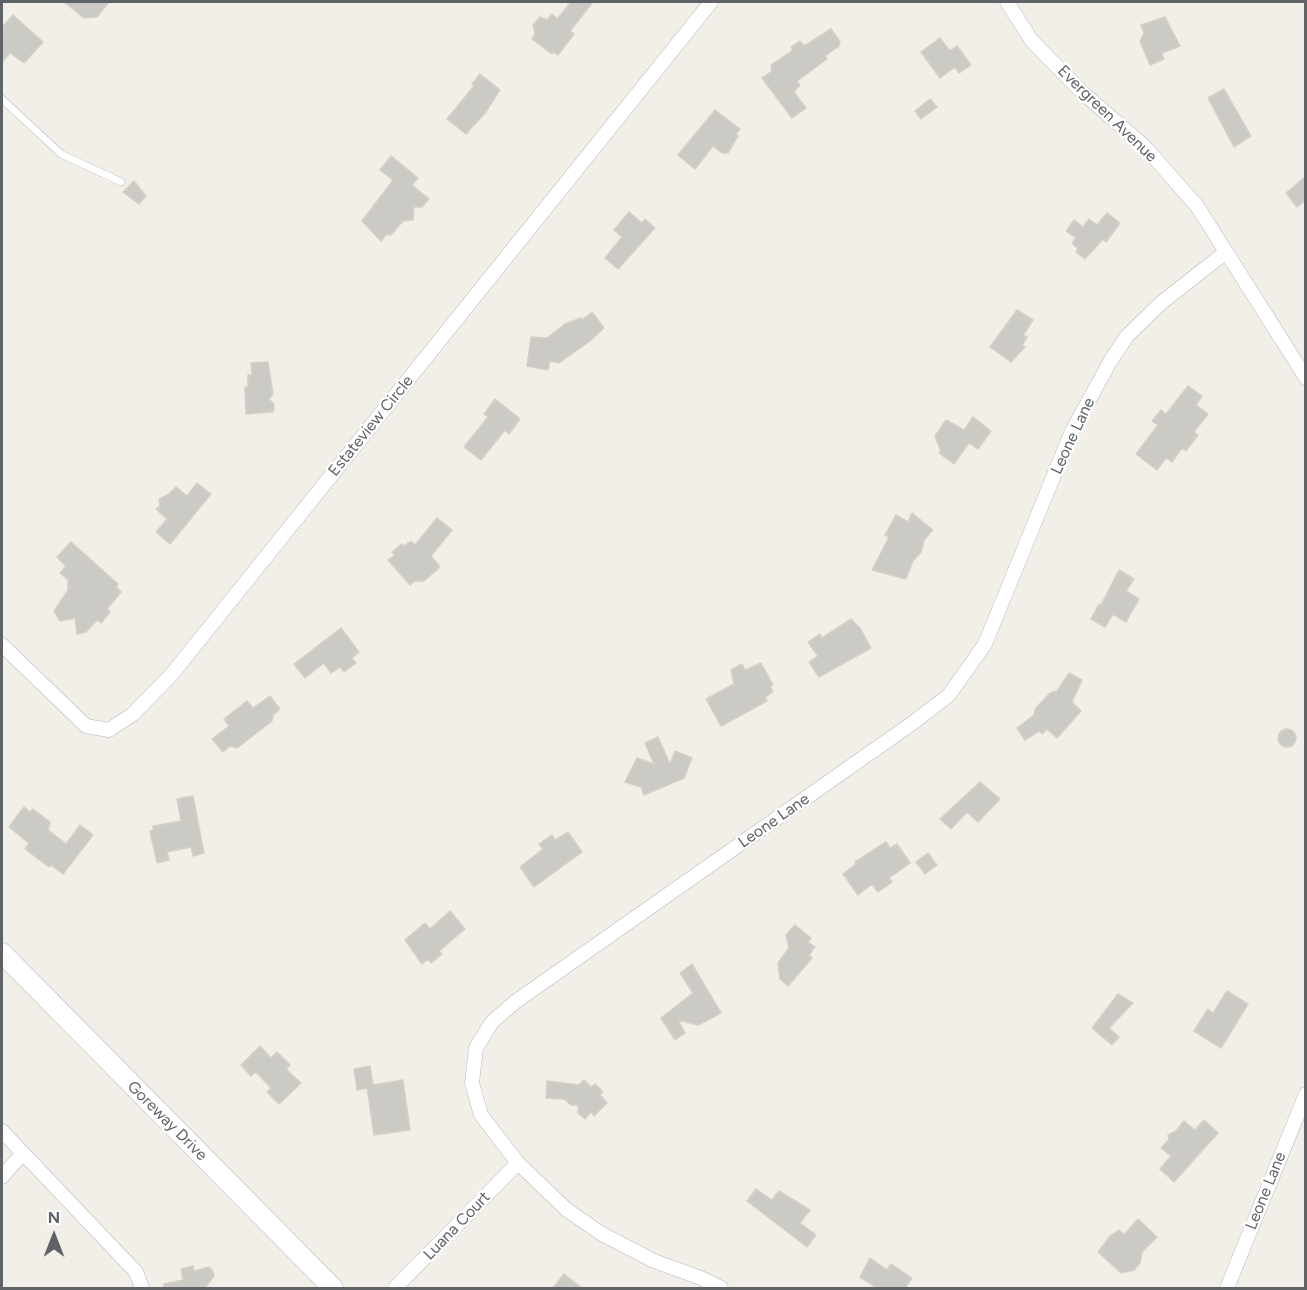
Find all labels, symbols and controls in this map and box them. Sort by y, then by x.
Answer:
street label: Evergreen Avenue [1053,62,1161,166]
street label: Estateview Circle [324,372,418,480]
street label: Leone Lane [1047,395,1099,477]
street label: Leone Lane [735,790,813,852]
street label: Goreway Drive [123,1077,211,1165]
street label: Leone Lane [1242,1149,1290,1233]
street label: Luana Court [420,1188,494,1264]
north arrow [24,1206,84,1266]
text: N [48,1208,60,1227]

